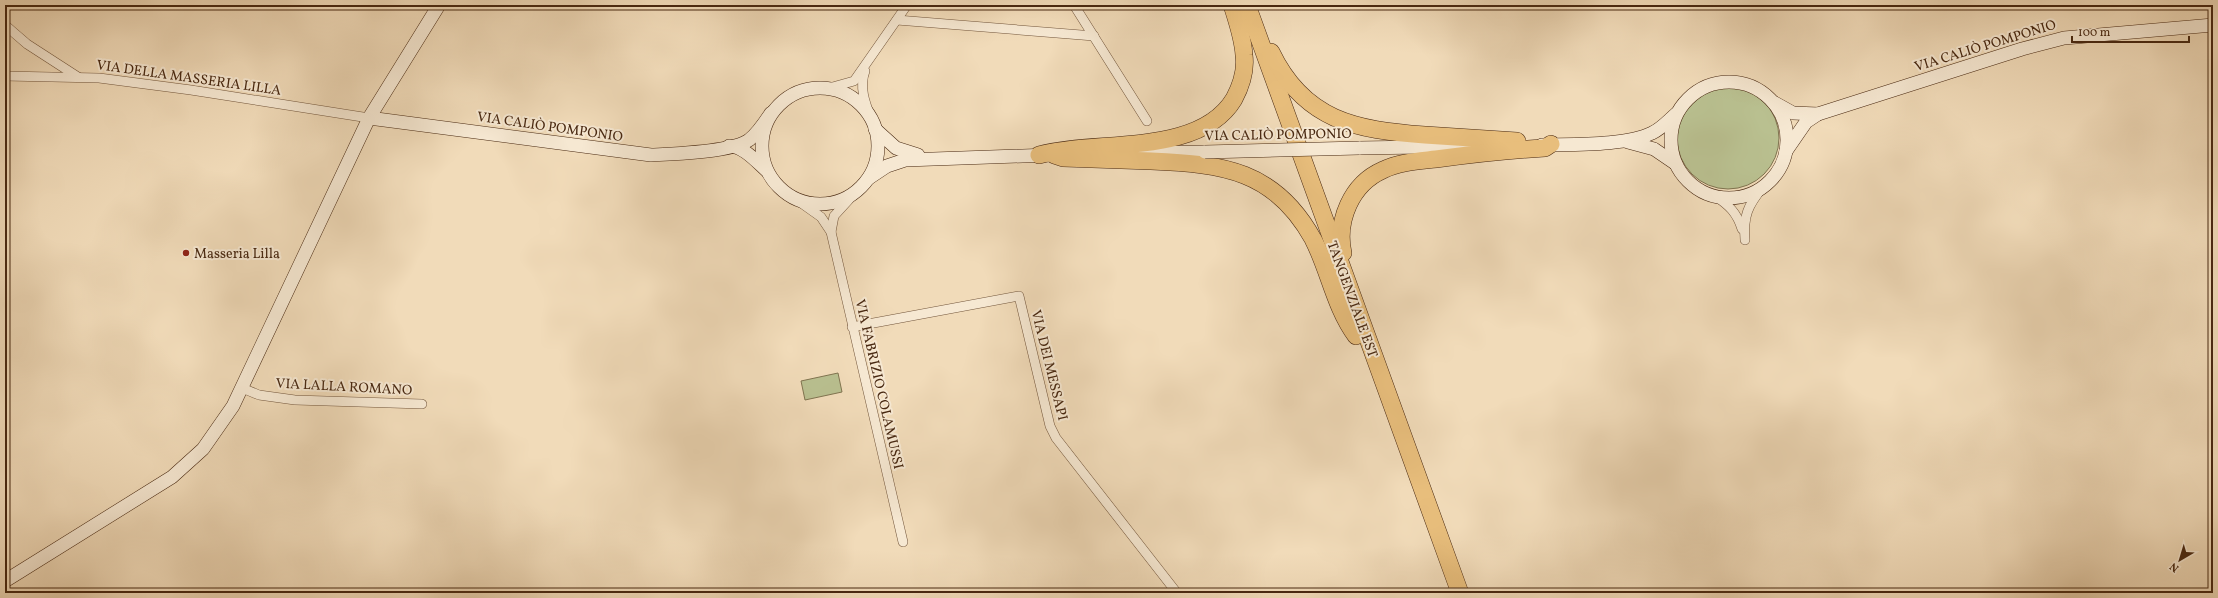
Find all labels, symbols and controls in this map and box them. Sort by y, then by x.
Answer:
street label: VIA CALIÒ POMPONIO [1912,15,2059,77]
scale bar [2072,18,2189,44]
text: 100 m [2078,25,2111,41]
street label: VIA DELLA MASSERIA LILLA [95,56,283,101]
street label: VIA CALIÒ POMPONIO [476,107,624,147]
street label: VIA CALIÒ POMPONIO [1204,124,1352,146]
street label: TANGENZIALE EST [1322,238,1382,361]
place label: Masseria Lilla [194,245,280,264]
marker: Masseria Lilla [181,248,191,258]
street label: VIA FABRIZIO COLAMUSSI [850,297,907,471]
street label: VIA DEI MESSAPI [1026,308,1071,423]
street label: VIA LALLA ROMANO [275,374,413,401]
north arrow [2160,540,2200,580]
text: N [2167,558,2183,575]

